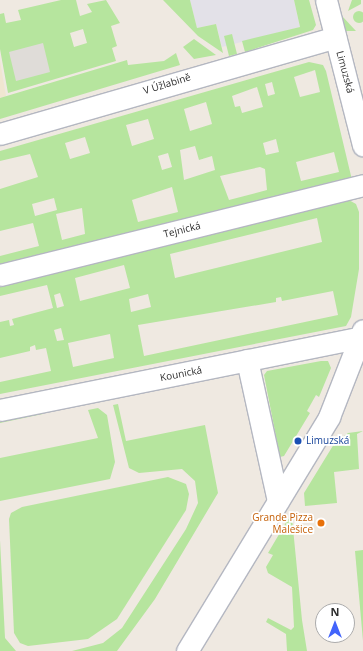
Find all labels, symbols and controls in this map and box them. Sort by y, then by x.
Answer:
street label: Limuzská [334,49,356,95]
street label: V Úžlabině [142,71,192,97]
street label: Tejnická [162,220,202,240]
street label: Kounická [159,364,203,384]
place label: Limuzská [306,435,349,447]
marker: Limuzská [293,436,303,446]
place label: Grande Pizza Malešice [252,511,313,534]
marker: Grande Pizza Malešice [316,518,326,528]
north arrow [315,603,355,643]
text: N [331,604,339,619]

